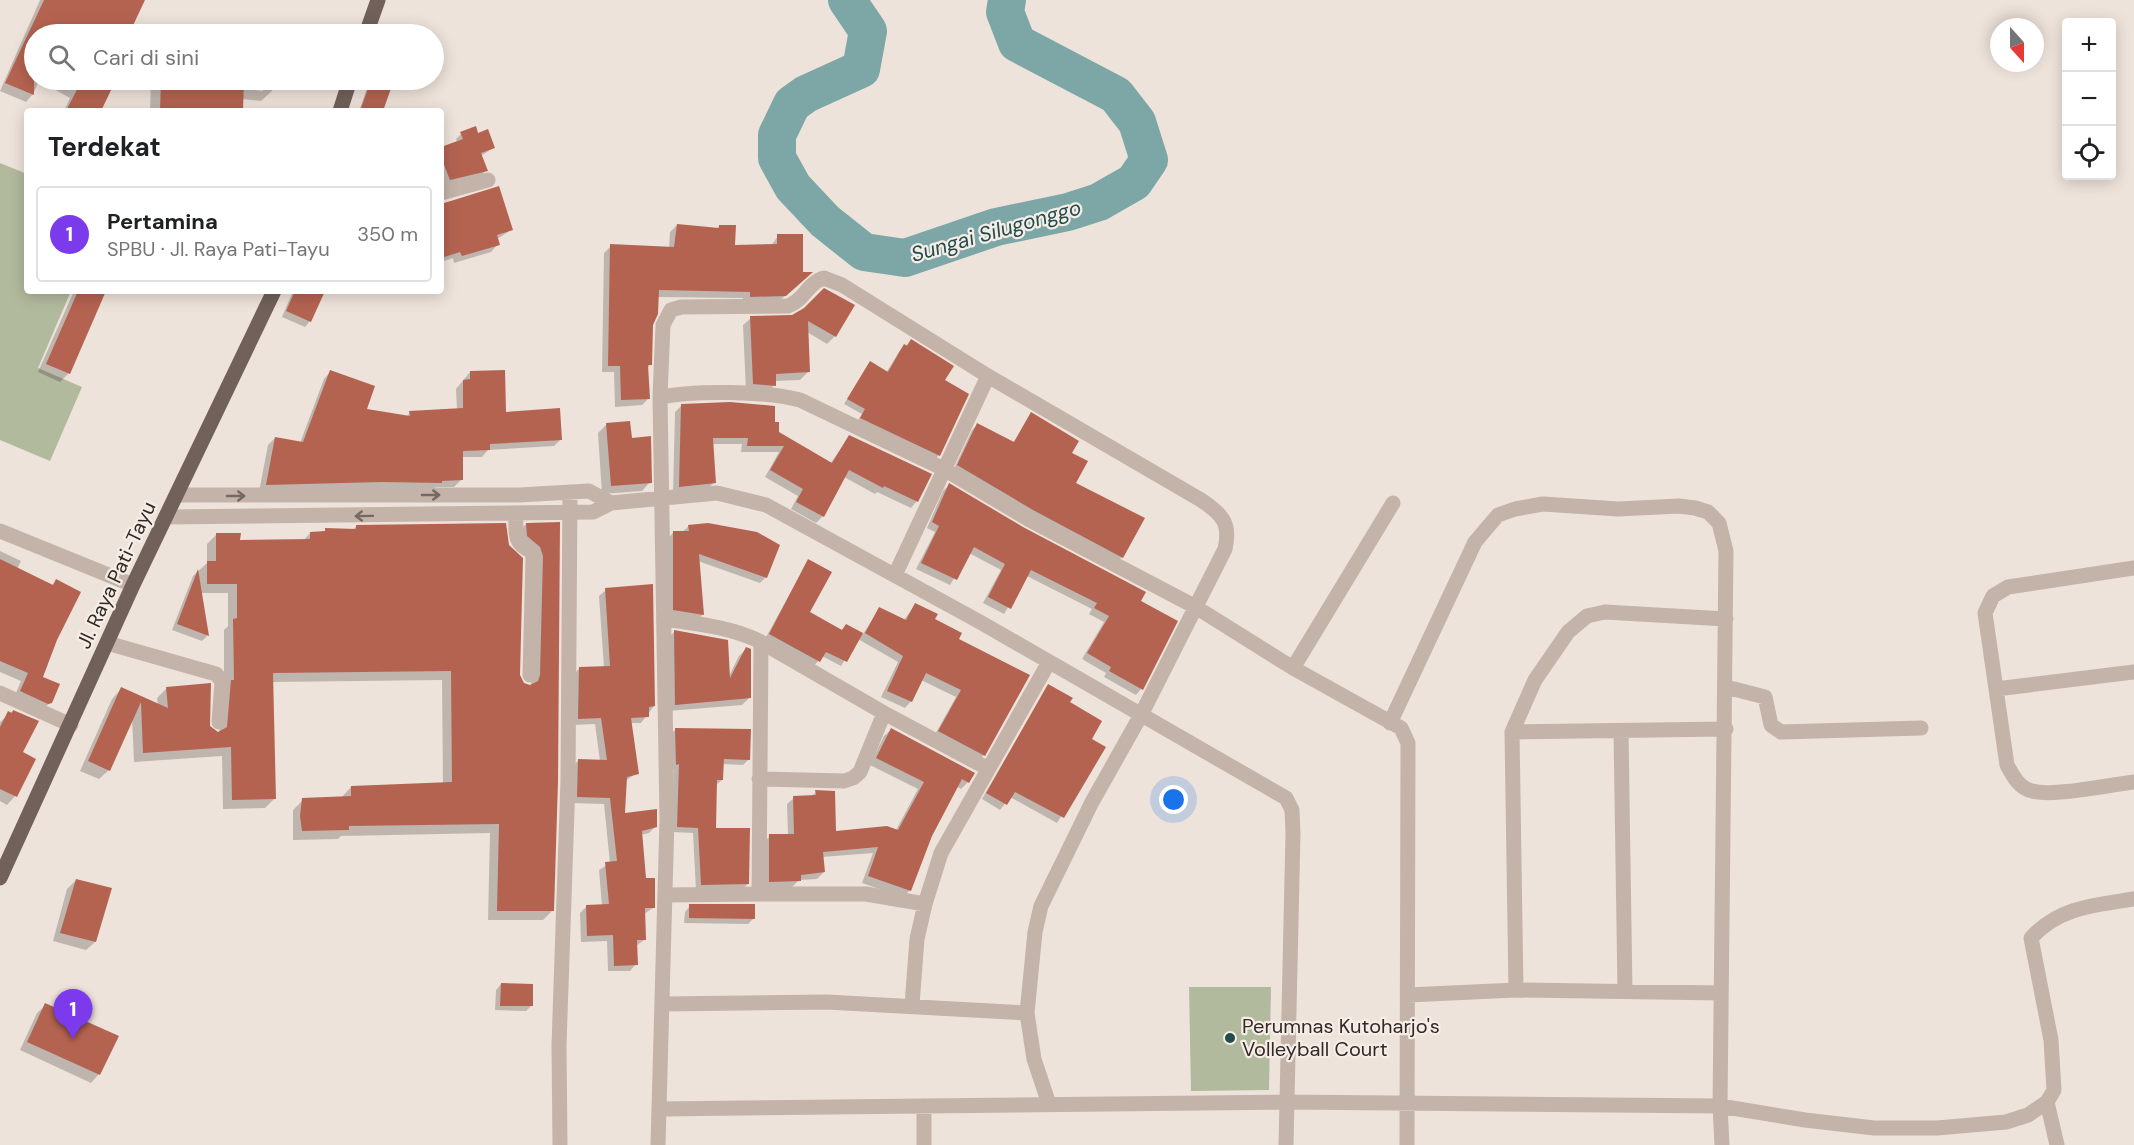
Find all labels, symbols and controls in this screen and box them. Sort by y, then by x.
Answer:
north arrow [1990,18,2044,72]
map controls [2062,18,2116,180]
button: + [2062,18,2116,72]
search box [24,24,444,90]
icon: search [45,41,78,74]
text: Cari di sini [93,43,199,72]
button: − [2062,72,2116,126]
button: locate [2062,126,2116,180]
text: Terdekat [48,130,161,164]
water label: Sungai Silugonggo [908,193,1084,269]
text: Pertamina [107,207,218,236]
text: 1 [66,221,73,247]
text: 350 m [357,221,418,247]
text: SPBU · Jl. Raya Pati-Tayu [107,236,330,262]
one-way arrow [420,489,440,501]
one-way arrow [225,490,245,502]
street label: Jl. Raya Pati-Tayu [70,497,162,653]
one-way arrow [354,511,374,522]
your location [1159,785,1188,814]
pin: 1 [54,990,92,1039]
place label: Perumnas Kutoharjo's Volleyball Court [1242,1013,1440,1062]
marker: Perumnas Kutoharjo's Volleyball Court [1223,1031,1237,1045]

